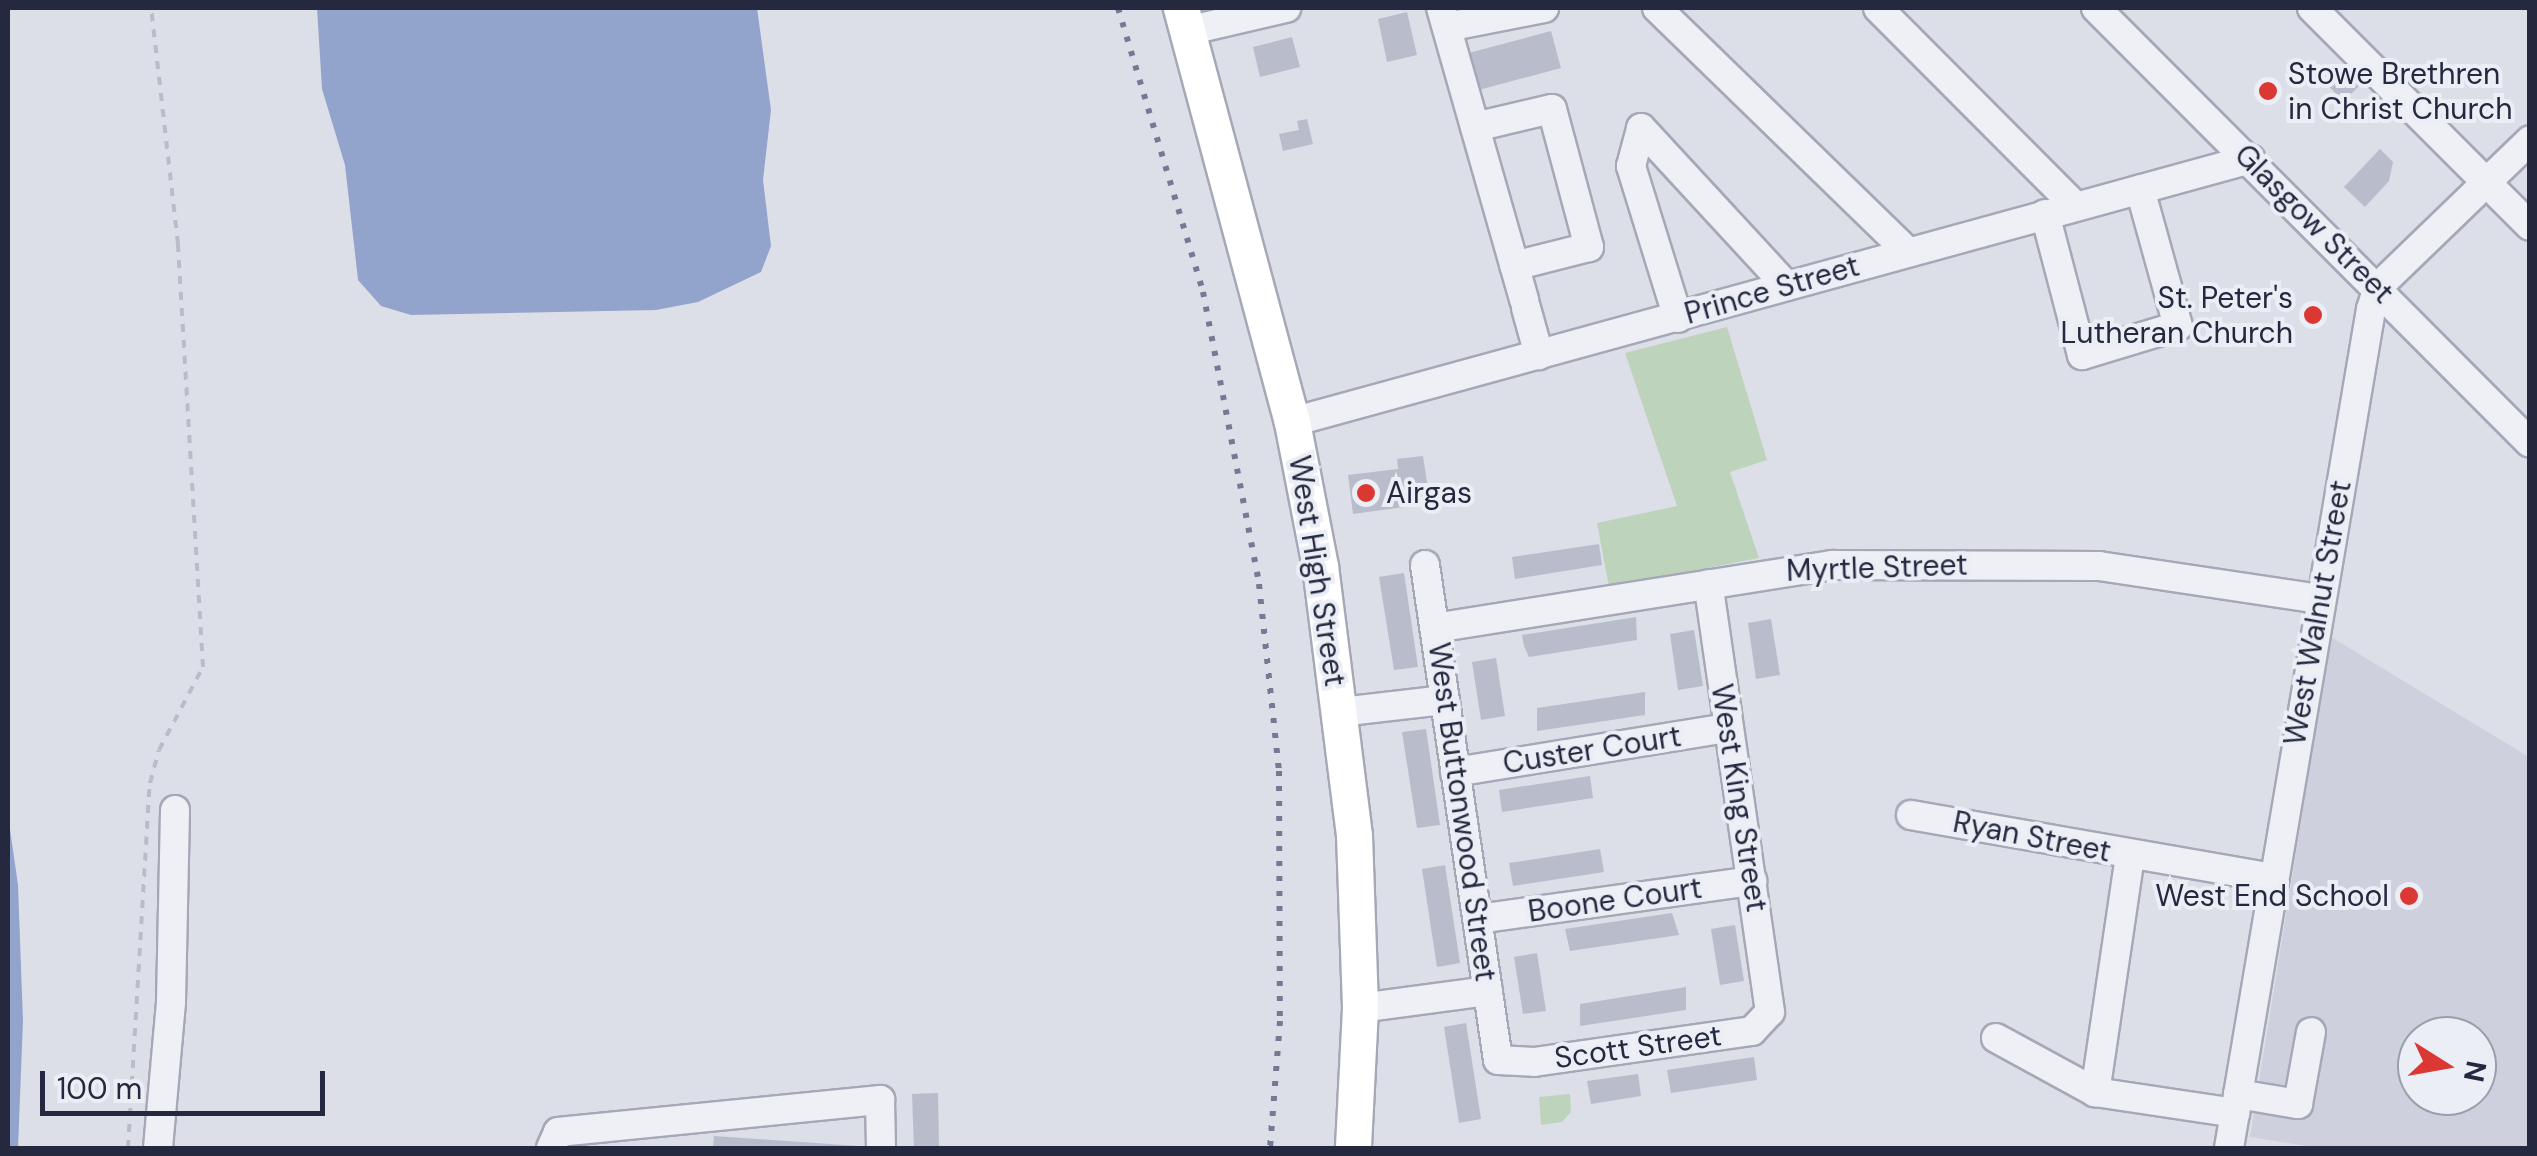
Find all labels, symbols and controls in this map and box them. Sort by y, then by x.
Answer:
place label: Stowe Brethren in Christ Church [2288,56,2512,126]
marker: Stowe Brethren in Christ Church [2257,80,2279,102]
street label: Glasgow Street [2227,137,2401,311]
street label: Prince Street [1680,248,1864,332]
place label: St. Peter's Lutheran Church [2060,280,2293,350]
marker: St. Peter's Lutheran Church [2302,304,2324,326]
street label: West High Street [1281,453,1353,689]
place label: Airgas [1386,475,1472,511]
street label: West Walnut Street [2277,478,2359,748]
marker: Airgas [1355,482,1377,504]
street label: Myrtle Street [1786,547,1968,589]
street label: West Buttonwood Street [1420,640,1504,984]
street label: West King Street [1703,681,1775,915]
street label: Custer Court [1500,718,1684,782]
street label: Ryan Street [1950,804,2114,870]
street label: Boone Court [1526,870,1704,930]
place label: West End School [2155,878,2389,914]
marker: West End School [2398,885,2420,907]
north arrow [2397,1016,2497,1116]
street label: Scott Street [1552,1017,1724,1077]
scale bar [45,1051,330,1113]
text: N [2455,1058,2495,1085]
text: 100 m [57,1069,142,1108]

